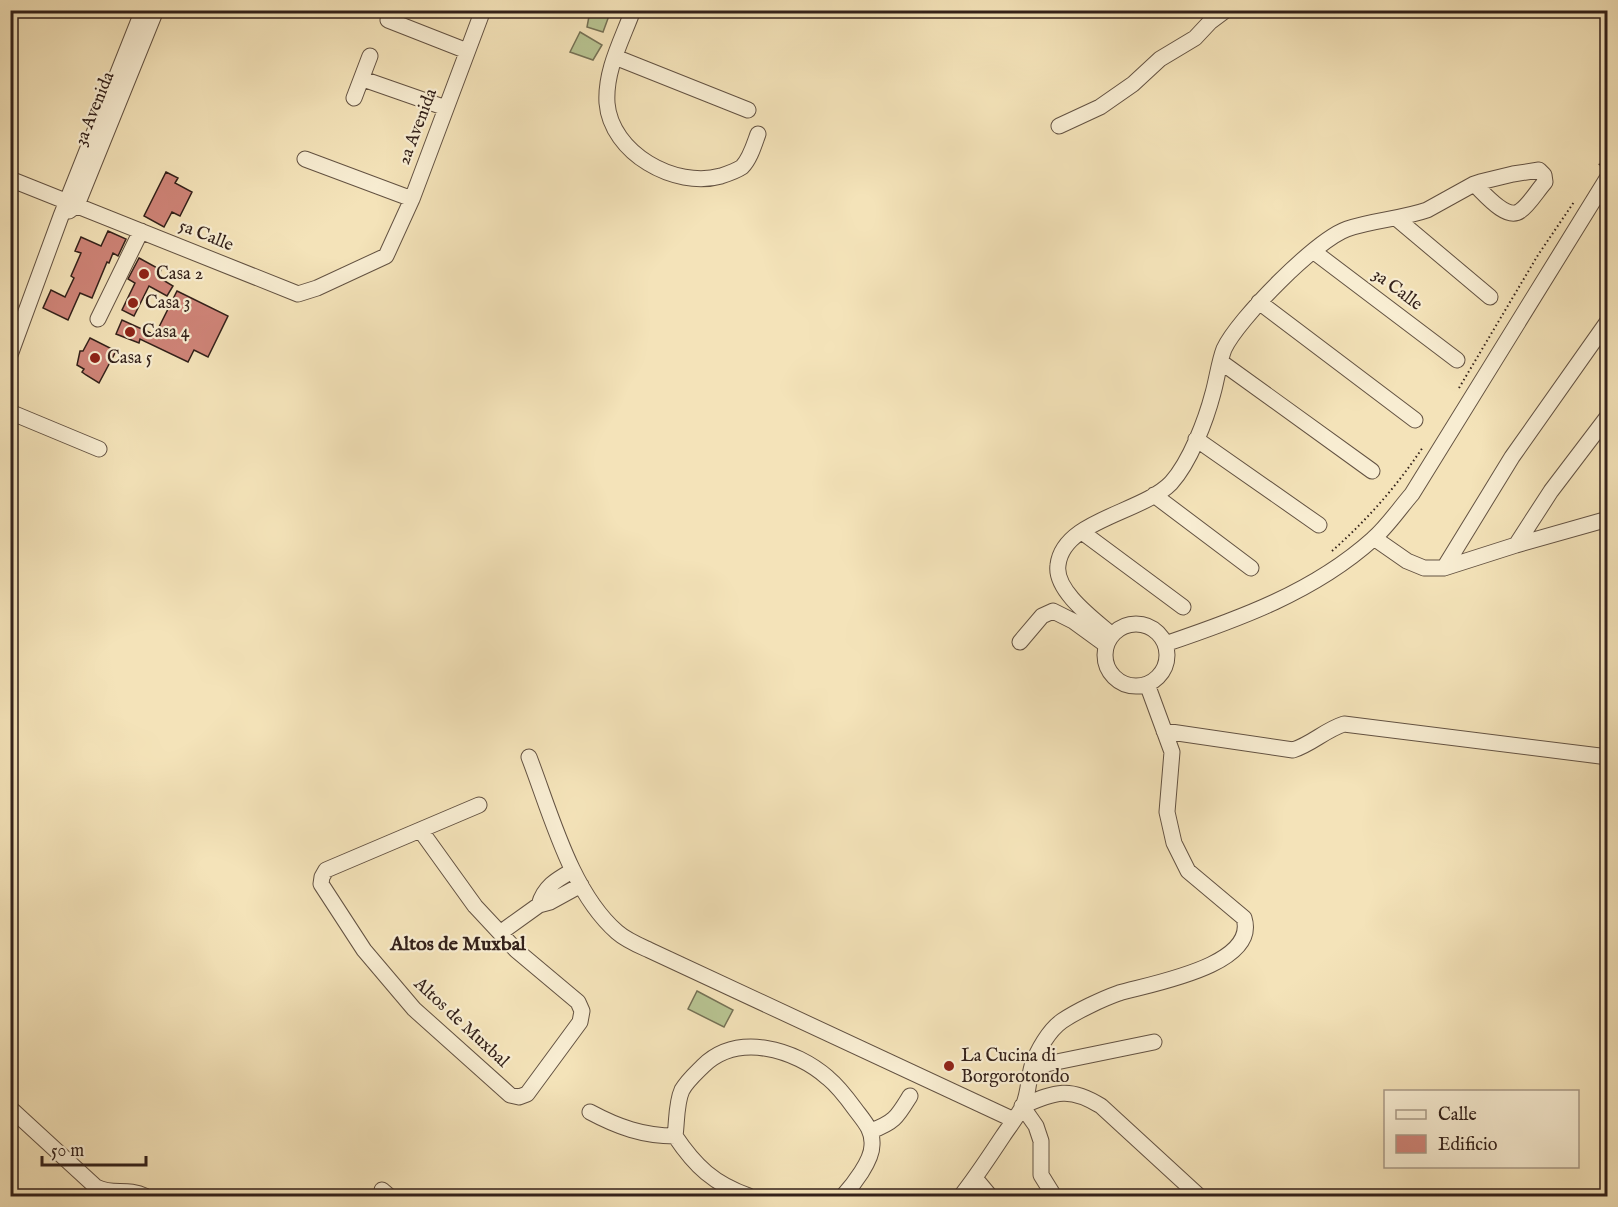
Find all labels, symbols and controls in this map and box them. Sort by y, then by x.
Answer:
street label: 3a Avenida [70,68,120,150]
street label: 2a Avenida [393,85,443,168]
street label: 5a Calle [175,215,237,257]
place label: Casa 2 [156,263,203,286]
street label: 3a Calle [1367,264,1427,316]
marker: Casa 2 [137,267,151,281]
place label: Casa 3 [145,292,190,315]
marker: Casa 3 [126,296,140,310]
place label: Casa 4 [142,321,190,344]
marker: Casa 4 [123,325,137,339]
place label: Casa 5 [107,347,153,370]
marker: Casa 5 [88,351,102,365]
district label: Altos de Muxbal [389,932,526,957]
street label: Altos de Muxbal [408,972,514,1073]
place label: La Cucina di Borgorotondo [961,1045,1070,1089]
marker: La Cucina di Borgorotondo [942,1059,956,1073]
legend [1384,1090,1579,1168]
text: Calle [1438,1104,1477,1127]
scale bar [42,1129,146,1167]
text: Edificio [1438,1134,1498,1157]
text: 50 m [51,1140,84,1163]

